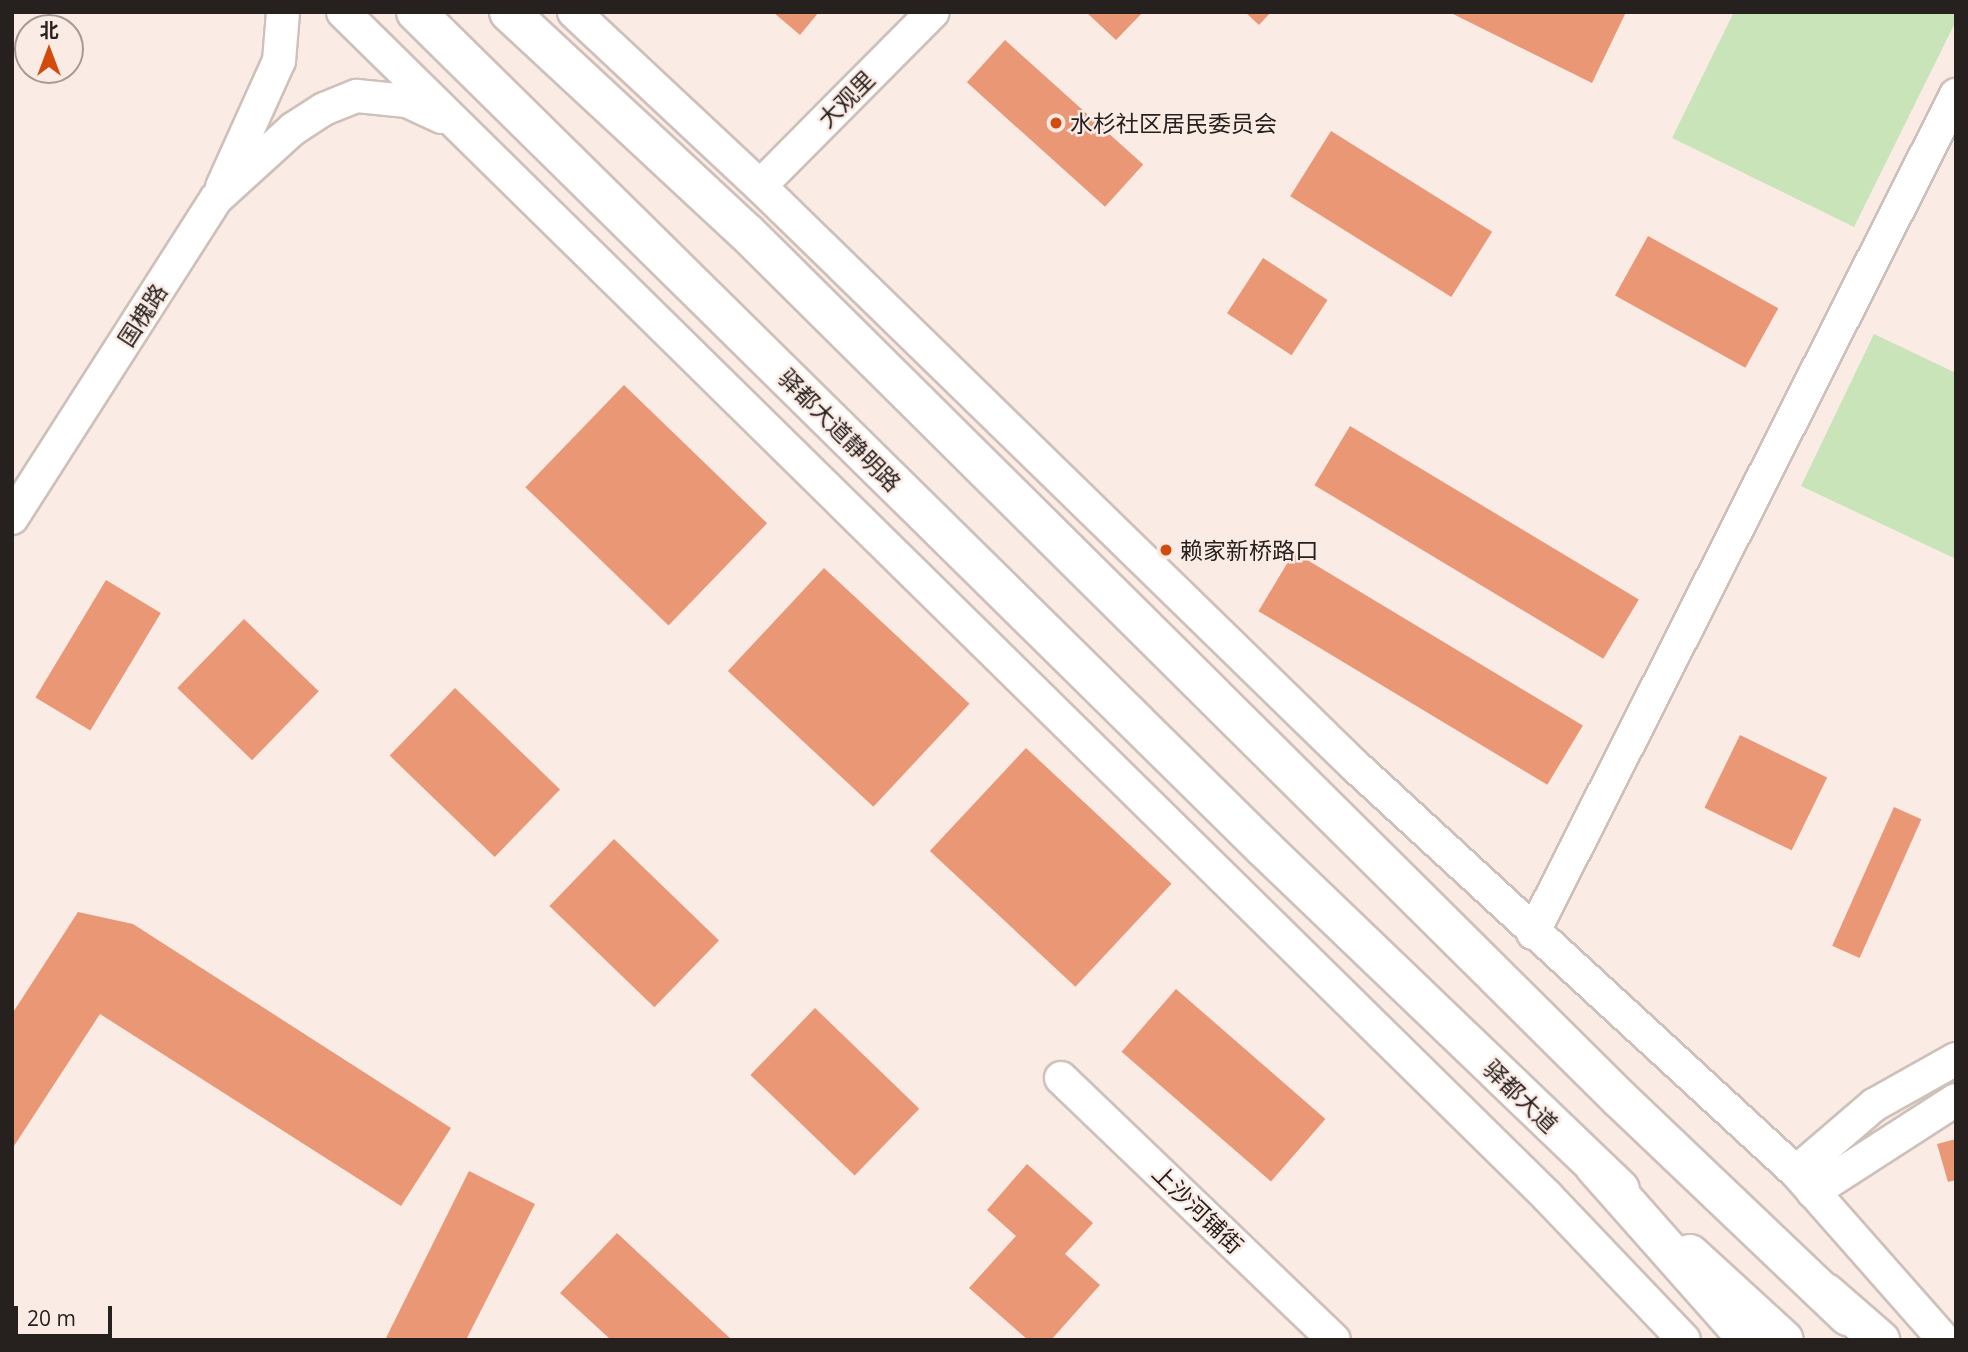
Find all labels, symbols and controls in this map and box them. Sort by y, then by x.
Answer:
north arrow [14,14,84,84]
text: 北 [39,17,59,43]
street label: 大观里 [812,65,880,133]
place label: 水杉社区居民委员会 [1070,109,1277,137]
marker: 水杉社区居民委员会 [1048,115,1064,131]
street label: 国槐路 [112,279,172,351]
street label: 驿都大道静明路 [773,363,907,497]
place label: 赖家新桥路口 [1180,536,1318,564]
marker: 赖家新桥路口 [1158,542,1174,558]
street label: 驿都大道 [1478,1054,1564,1138]
street label: 上沙河铺街 [1147,1159,1249,1259]
scale bar [18,1292,116,1336]
text: 20 m [27,1304,76,1332]

